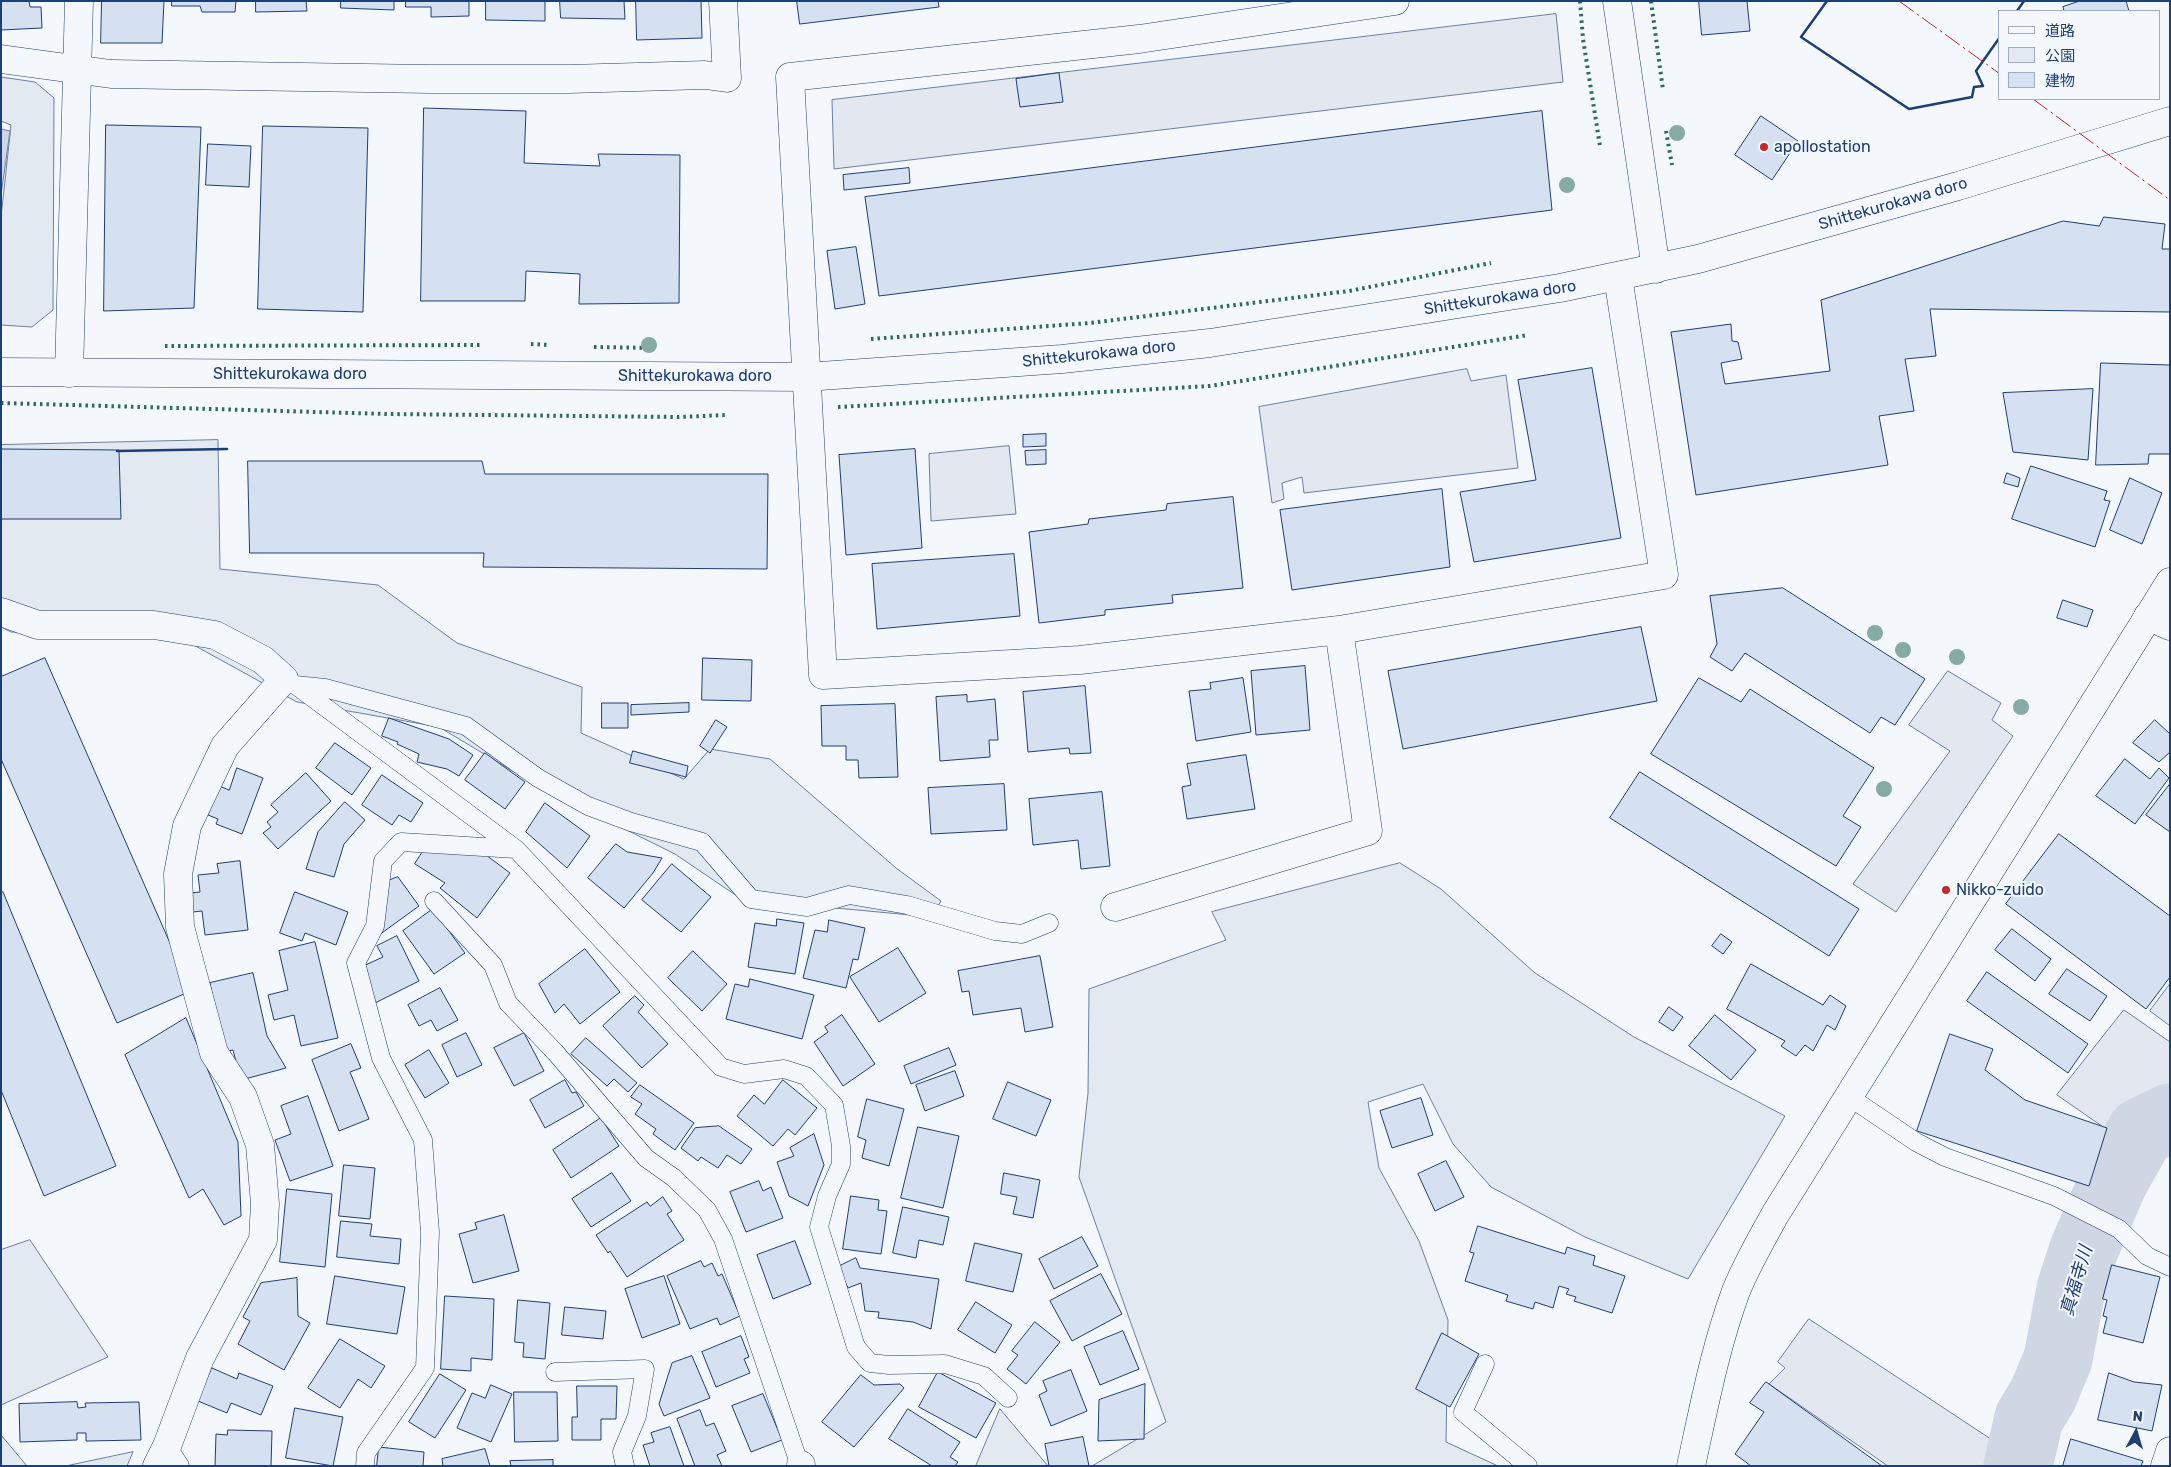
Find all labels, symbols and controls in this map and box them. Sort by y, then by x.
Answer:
legend [1998,10,2161,100]
text: 道路 [2045,22,2075,40]
text: 公園 [2045,47,2075,65]
text: 建物 [2045,72,2075,90]
place label: apollostation [1774,137,1871,157]
marker: apollostation [1758,141,1770,153]
street label: Shittekurokawa doro [1816,174,1970,234]
street label: Shittekurokawa doro [1422,276,1578,320]
street label: Shittekurokawa doro [1021,336,1177,372]
street label: Shittekurokawa doro [213,364,367,384]
street label: Shittekurokawa doro [618,366,772,386]
place label: Nikko-zuido [1956,880,2044,900]
marker: Nikko-zuido [1940,884,1952,896]
water label: 真福寺川 [2057,1243,2097,1319]
north arrow [2111,1407,2161,1457]
text: N [2132,1408,2144,1426]

